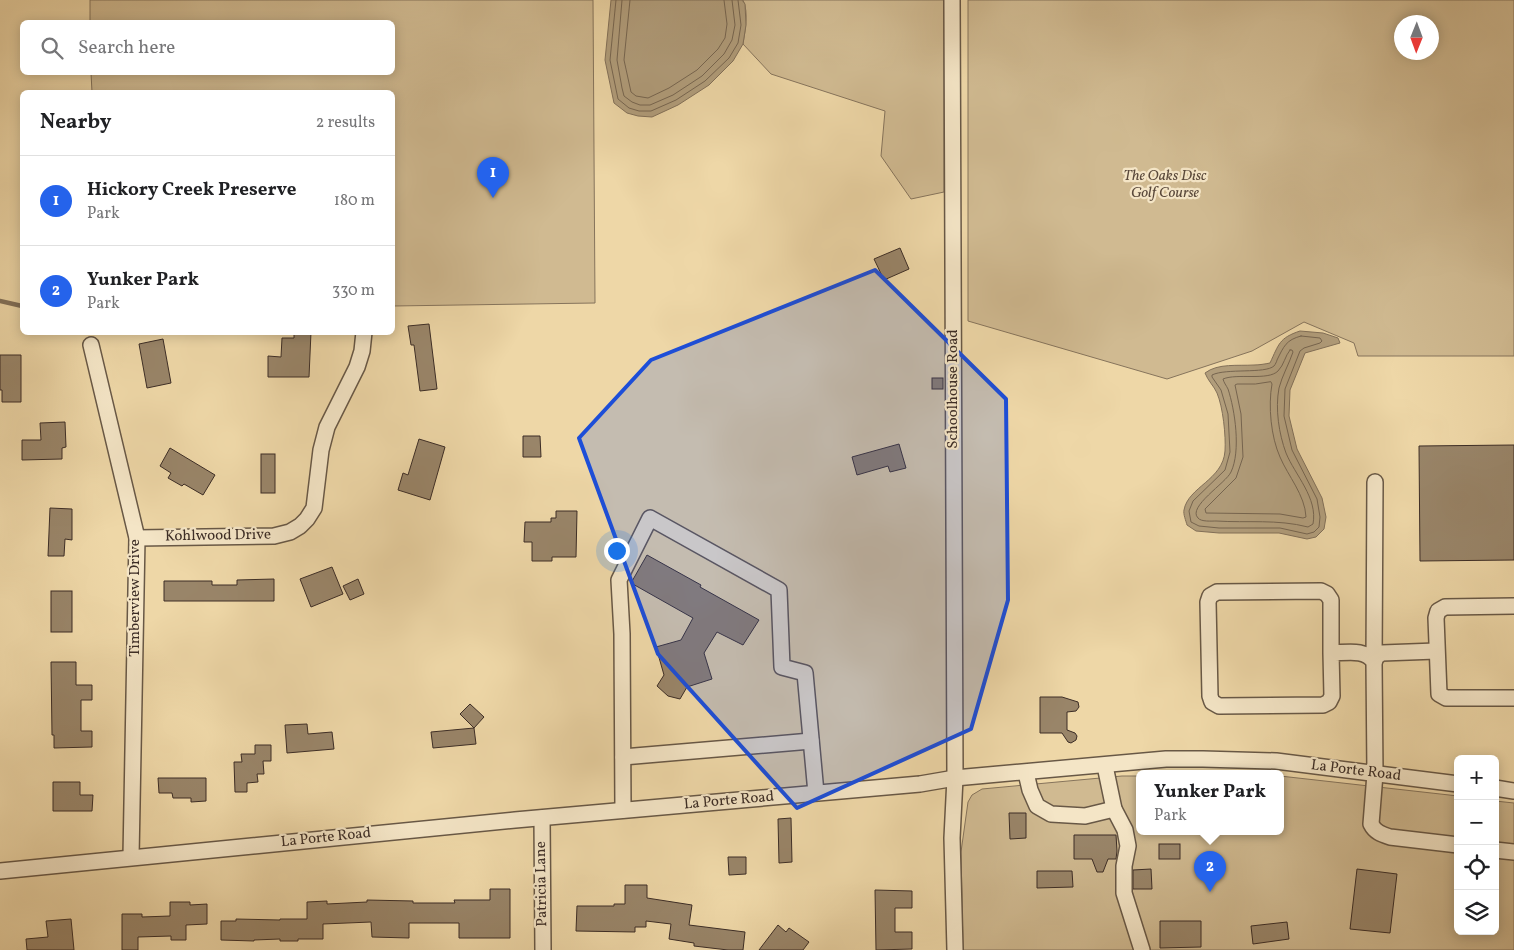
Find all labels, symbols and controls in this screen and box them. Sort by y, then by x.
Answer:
north arrow [1394,15,1439,60]
search box [20,20,395,75]
icon: search [38,34,66,62]
text: Search here [78,35,175,61]
text: Nearby [40,108,111,137]
text: 2 results [316,112,375,134]
pin: 1 [477,157,509,198]
park label: The Oaks Disc Golf Course [1123,166,1207,204]
text: Hickory Creek Preserve [87,177,296,203]
text: 1 [53,190,59,212]
text: 180 m [334,190,375,212]
text: Park [87,203,120,225]
text: Yunker Park [87,267,199,293]
text: 2 [52,280,60,302]
text: 330 m [332,280,375,302]
text: Park [87,293,120,315]
street label: Schoolhouse Road [943,329,964,449]
street label: Kohlwood Drive [165,525,271,547]
your location [604,538,630,564]
street label: Timberview Drive [125,539,146,657]
street label: La Porte Road [1310,755,1402,787]
map controls [1454,755,1499,935]
button: + [1454,755,1499,800]
popup [1136,770,1284,835]
text: Yunker Park [1154,779,1266,805]
street label: La Porte Road [683,787,775,815]
button: − [1454,800,1499,845]
text: Park [1154,805,1187,827]
street label: La Porte Road [280,823,372,853]
street label: Patricia Lane [531,841,553,927]
button: locate [1454,845,1499,890]
pin: 2 [1194,851,1226,892]
button: layers [1454,890,1499,935]

